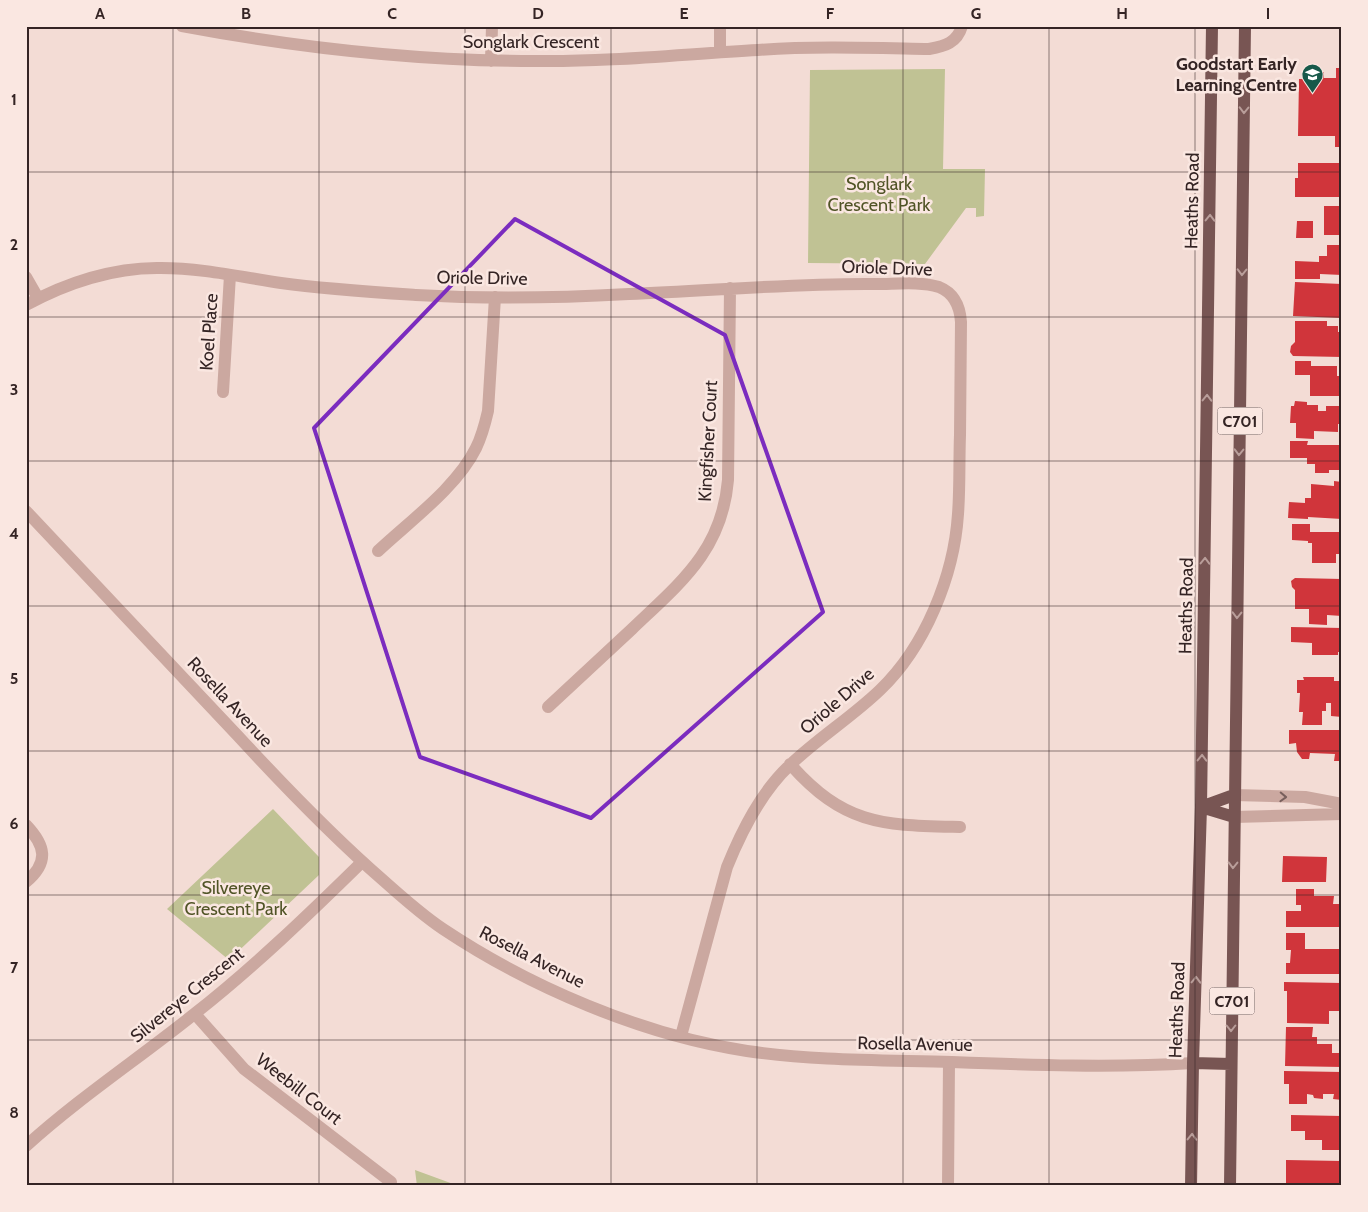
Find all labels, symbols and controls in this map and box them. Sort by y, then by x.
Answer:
text: A [95,4,105,23]
text: B [241,4,251,23]
text: C [387,4,397,23]
text: D [532,4,544,23]
text: E [679,4,689,23]
text: F [826,4,835,23]
text: G [971,4,981,23]
text: H [1116,4,1128,23]
text: I [1266,4,1270,23]
street label: Songlark Crescent [463,31,599,53]
place label: Goodstart Early Learning Centre [1176,53,1297,96]
school or university icon: Goodstart Early Learning Centre [1301,62,1325,93]
text: 1 [11,90,17,109]
one-way arrow [1239,106,1249,114]
street label: Heaths Road [1180,153,1204,249]
park label: Songlark Crescent Park [828,173,931,216]
one-way arrow [1204,214,1215,222]
text: 2 [10,235,18,254]
street label: Oriole Drive [841,255,933,281]
street label: Oriole Drive [436,266,528,290]
one-way arrow [1237,269,1247,277]
street label: Koel Place [195,293,223,371]
text: 3 [10,380,18,399]
street label: Kingfisher Court [694,380,722,502]
one-way arrow [1202,394,1212,402]
road number: C701 [1218,408,1262,434]
one-way arrow [1234,449,1244,457]
text: 4 [9,524,19,543]
one-way arrow [1199,556,1210,564]
street label: Heaths Road [1174,558,1198,654]
one-way arrow [1232,612,1242,619]
street label: Rosella Avenue [183,652,277,752]
street label: Oriole Drive [795,663,879,739]
text: 5 [10,669,18,688]
one-way arrow [1197,754,1207,762]
one-way arrow [1279,791,1287,802]
text: 6 [10,814,19,833]
one-way arrow [1228,862,1238,870]
park label: Silvereye Crescent Park [185,877,288,920]
street label: Rosella Avenue [476,921,588,993]
street label: Silvereye Crescent [126,943,248,1047]
text: 7 [10,958,19,977]
street label: Heaths Road [1164,961,1190,1059]
one-way arrow [1191,975,1201,983]
road number: C701 [1210,988,1254,1014]
one-way arrow [1226,1024,1237,1032]
street label: Rosella Avenue [857,1032,973,1056]
street label: Weebill Court [252,1049,346,1129]
text: 8 [9,1103,19,1122]
one-way arrow [1187,1133,1197,1140]

